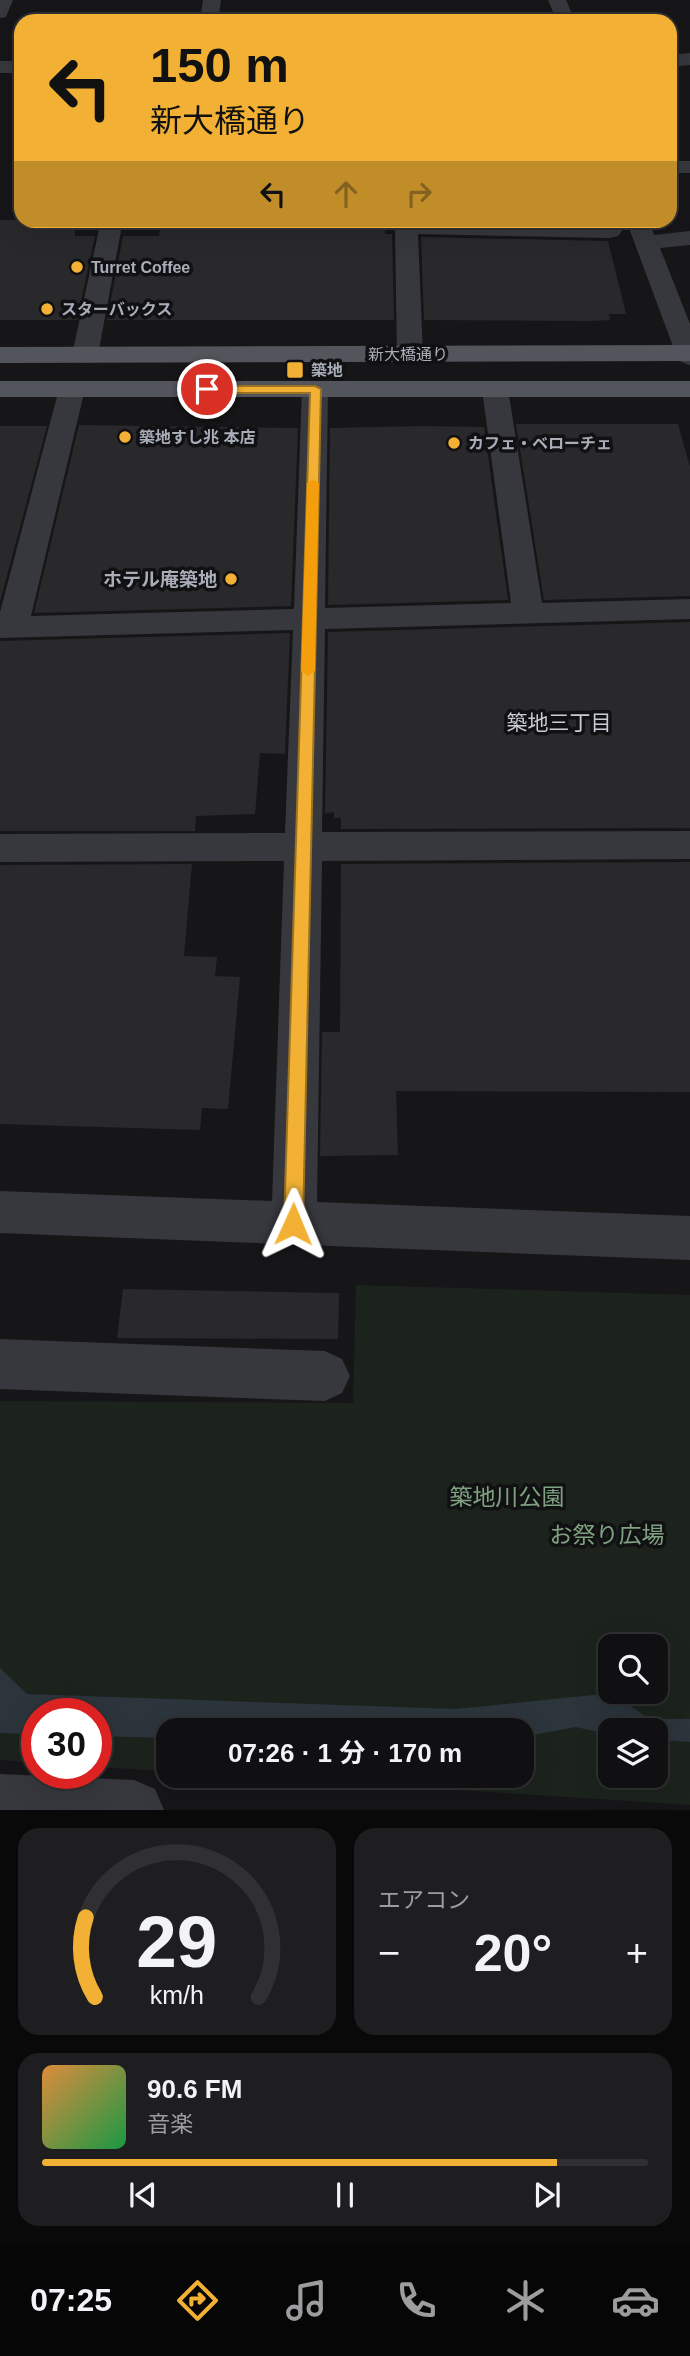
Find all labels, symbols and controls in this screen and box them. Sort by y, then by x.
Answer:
text: 150 m [150,38,289,92]
icon: left [35,42,126,133]
text: 新大橋通り [150,103,310,139]
icon: left [254,175,292,213]
icon: ahead [327,175,365,213]
icon: right [400,175,438,213]
marker: Turret Coffee [69,259,85,275]
place label: Turret Coffee [91,259,190,276]
marker: スターバックス [39,301,55,317]
place label: スターバックス [61,301,172,318]
street label: 新大橋通り [368,346,448,363]
pin [177,359,237,419]
marker: 築地 [285,360,305,380]
place label: 築地 [311,362,343,379]
icon: arrive [188,370,226,408]
marker: 築地すし兆 本店 [117,429,133,445]
place label: 築地すし兆 本店 [139,429,255,446]
marker: カフェ・ベローチェ [446,435,462,451]
place label: カフェ・ベローチェ [468,435,612,452]
place label: ホテル庵築地 [103,569,217,590]
marker: ホテル庵築地 [223,571,239,587]
district label: 築地三丁目 [507,711,612,734]
position arrow [256,1187,330,1261]
park label: 築地川公園 [450,1484,565,1510]
park label: お祭り広場 [550,1522,665,1548]
map controls [598,1634,668,1788]
button: search [598,1634,668,1704]
speed limit sign: 30 [21,1698,112,1789]
button: layers [598,1718,668,1788]
text: 07:26 · 1 分 · 170 m [228,1738,462,1768]
text: エアコン [378,1887,470,1913]
text: 29 [137,1902,217,1983]
text: 20° [474,1924,552,1982]
text: − [378,1932,400,1974]
text: + [626,1932,648,1974]
text: km/h [150,1981,204,2009]
text: 90.6 FM [147,2074,242,2104]
text: 音楽 [147,2111,193,2137]
icon: previous [124,2176,162,2214]
icon: pause [326,2176,364,2214]
icon: next [528,2176,566,2214]
icon: directions [173,2276,222,2325]
icon: music [282,2276,331,2325]
icon: phone [392,2276,441,2325]
icon: climate [501,2276,550,2325]
icon: car [611,2276,660,2325]
text: 07:25 [30,2282,112,2318]

